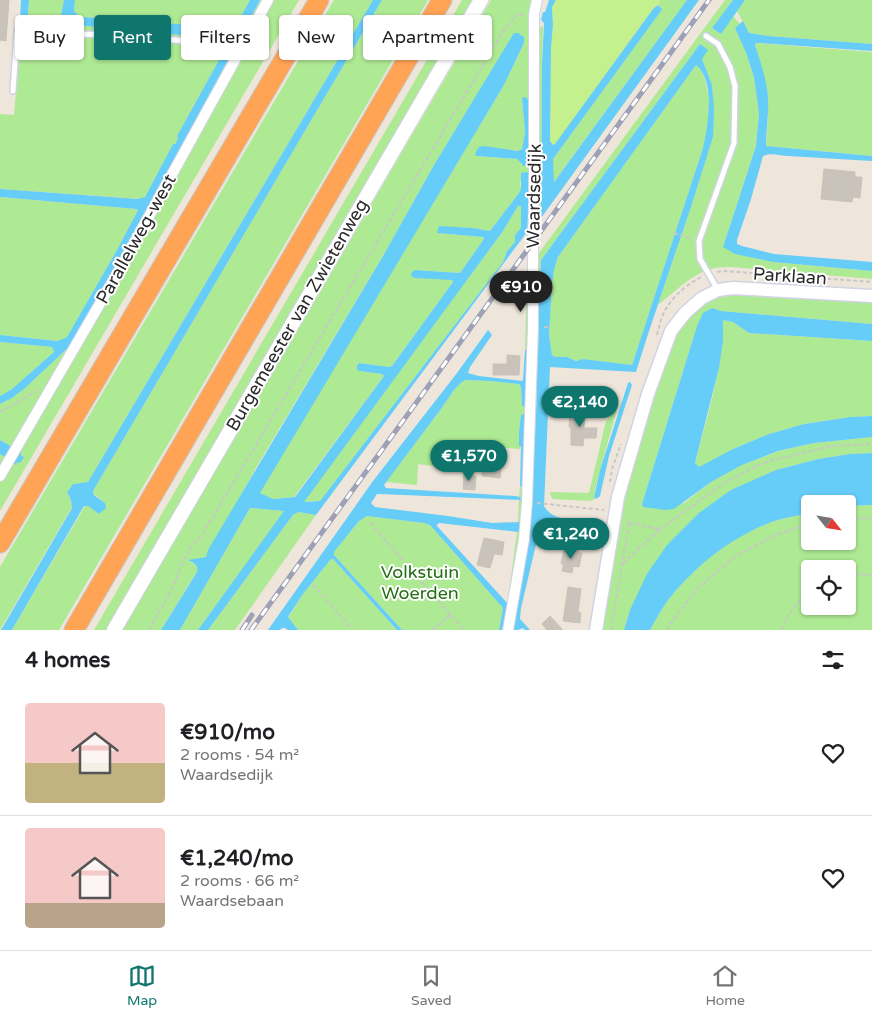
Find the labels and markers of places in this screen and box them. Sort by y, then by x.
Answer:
pin: €910 [491,270,551,313]
pin: €2,140 [539,386,621,428]
pin: €1,570 [428,440,510,482]
pin: €1,240 [530,518,612,560]

